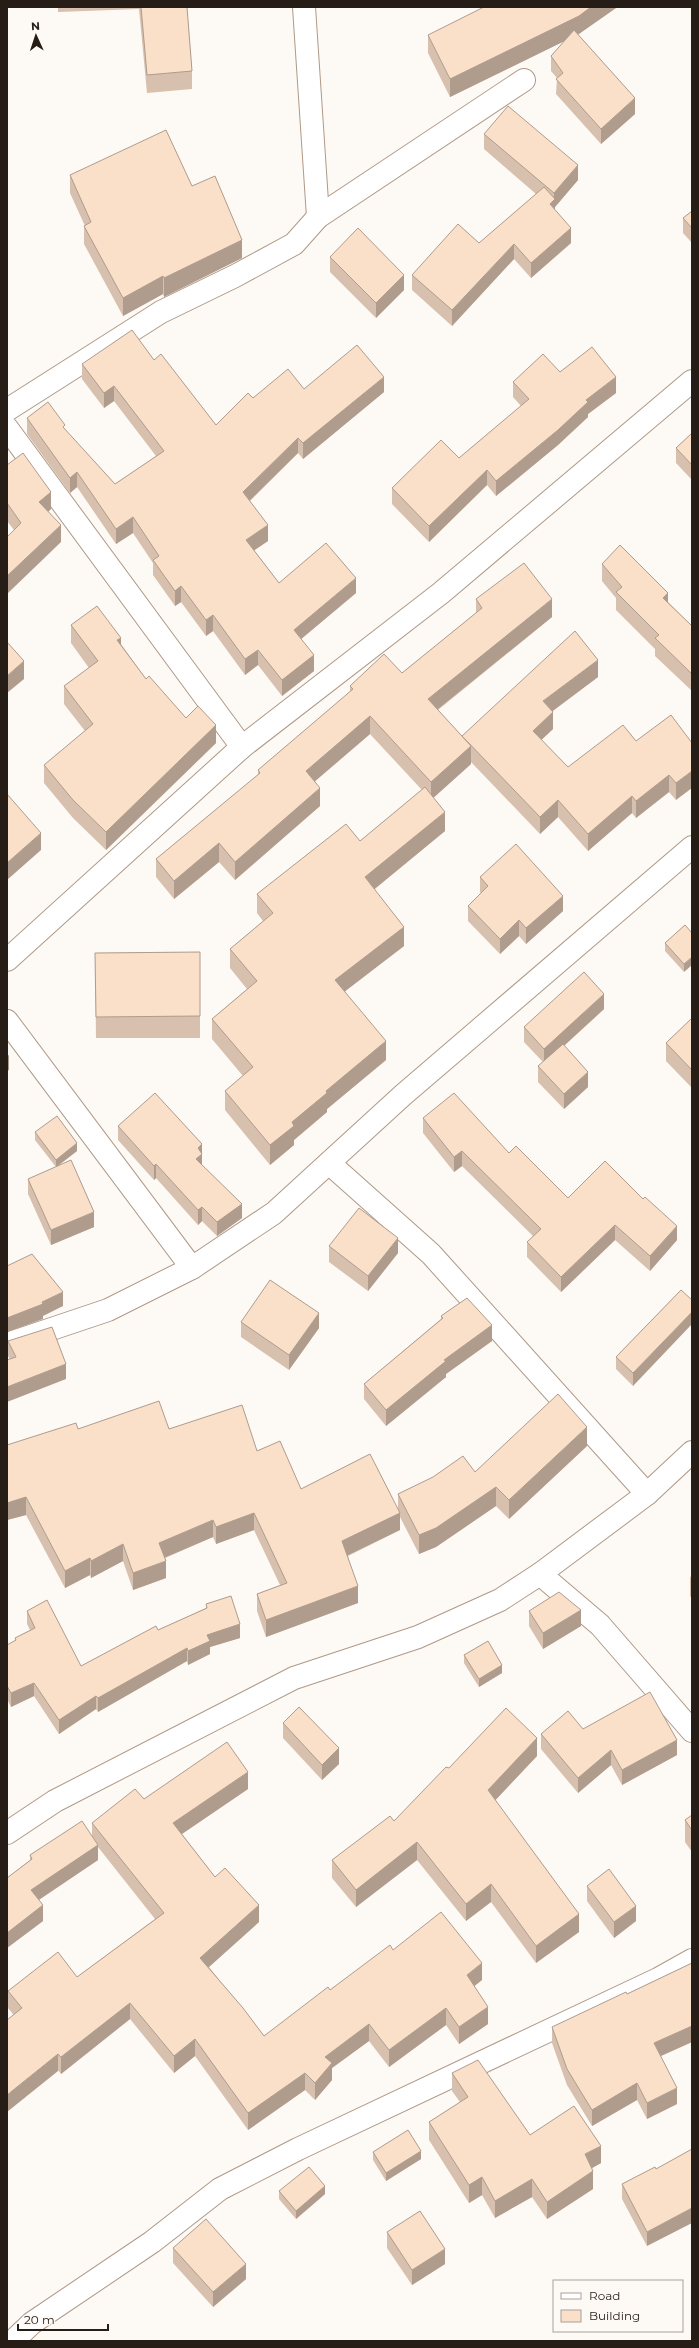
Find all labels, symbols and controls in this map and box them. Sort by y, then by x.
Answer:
north arrow [16,16,56,56]
text: N [31,19,40,33]
legend [553,2280,683,2332]
text: Road [589,2288,620,2303]
scale bar [18,2306,108,2332]
text: Building [589,2308,640,2323]
text: 20 m [24,2312,55,2327]

